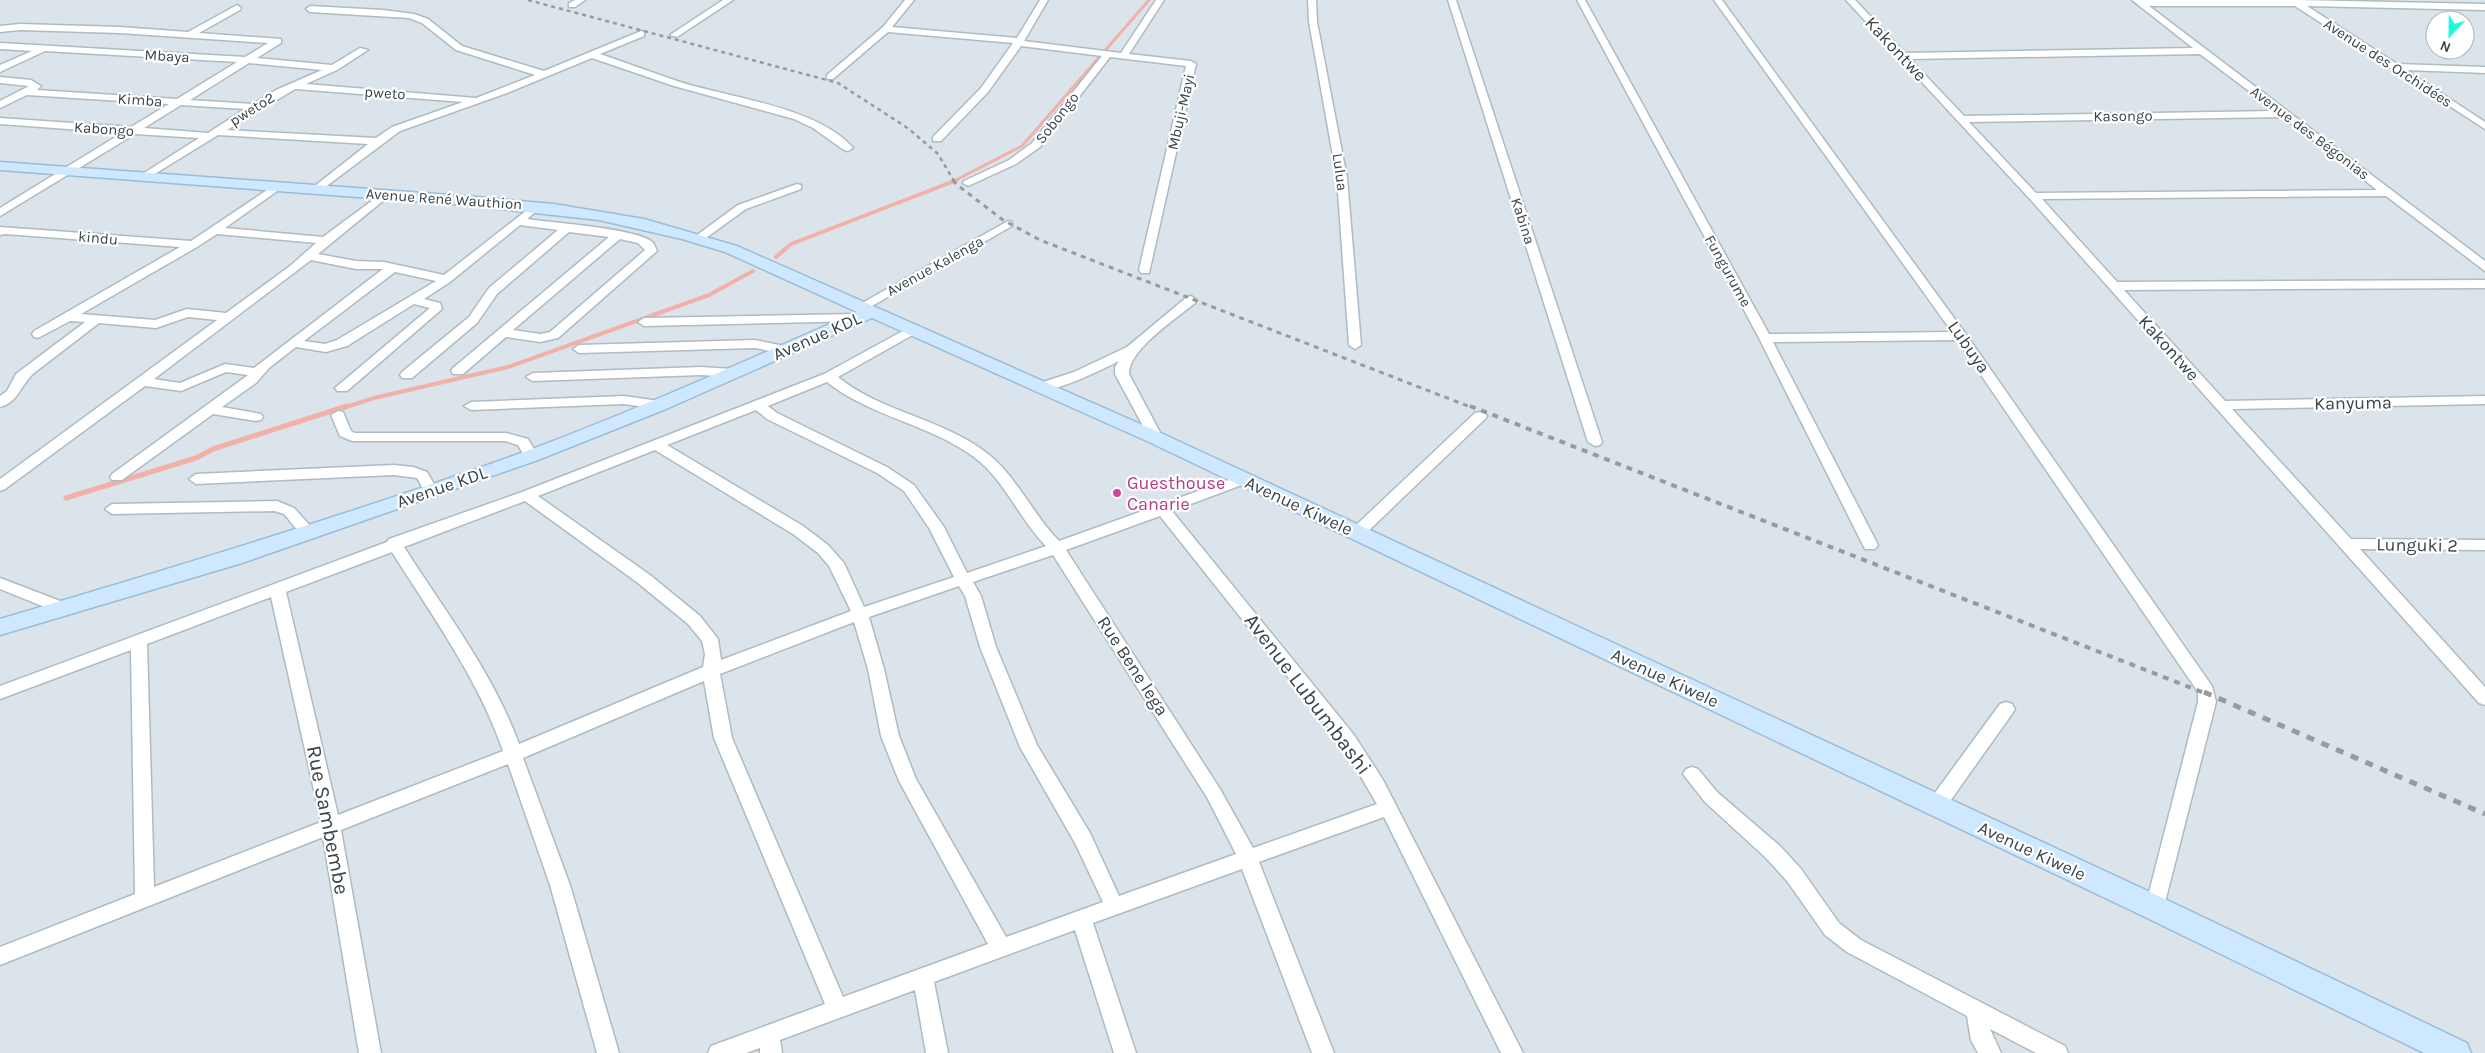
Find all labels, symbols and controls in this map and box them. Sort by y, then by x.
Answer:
north arrow [2425,10,2475,60]
street label: Kakontwe [1860,12,1932,86]
street label: Avenue des Orchidées [2320,15,2456,111]
text: N [2437,37,2453,56]
street label: Mbaya [144,46,190,66]
street label: Mbuji-Mayi [1164,72,1198,152]
street label: Avenue des Bégonias [2247,82,2373,184]
street label: pweto [364,83,406,103]
street label: pweto2 [226,88,278,130]
street label: Kimba [117,89,163,111]
street label: Sobongo [1031,89,1083,147]
street label: Kasongo [2093,106,2153,126]
street label: Kabongo [73,118,135,140]
street label: Lulua [1328,152,1352,192]
street label: Avenue René Wauthion [365,185,523,213]
street label: Kabina [1507,195,1539,247]
street label: kindu [77,227,119,249]
street label: Avenue Kalenga [883,232,987,300]
street label: Fungurume [1701,232,1755,310]
street label: Avenue KDL [769,306,865,365]
street label: Kakontwe [2134,311,2204,385]
street label: Lubuya [1943,316,1995,378]
street label: Kanyuma [2314,391,2392,415]
street label: Avenue KDL [394,461,491,513]
street label: Avenue Kiwele [1242,471,1356,541]
place label: Guesthouse Canarie [1127,472,1225,515]
marker: Guesthouse Canarie [1111,487,1123,499]
street label: Lunguki 2 [2376,533,2458,557]
street label: Avenue Lubumbashi [1240,609,1376,779]
street label: Rue Bene lega [1093,612,1173,720]
street label: Avenue Kiwele [1608,643,1722,713]
street label: Rue Sambembe [302,743,354,897]
street label: Avenue Kiwele [1975,816,2089,886]

